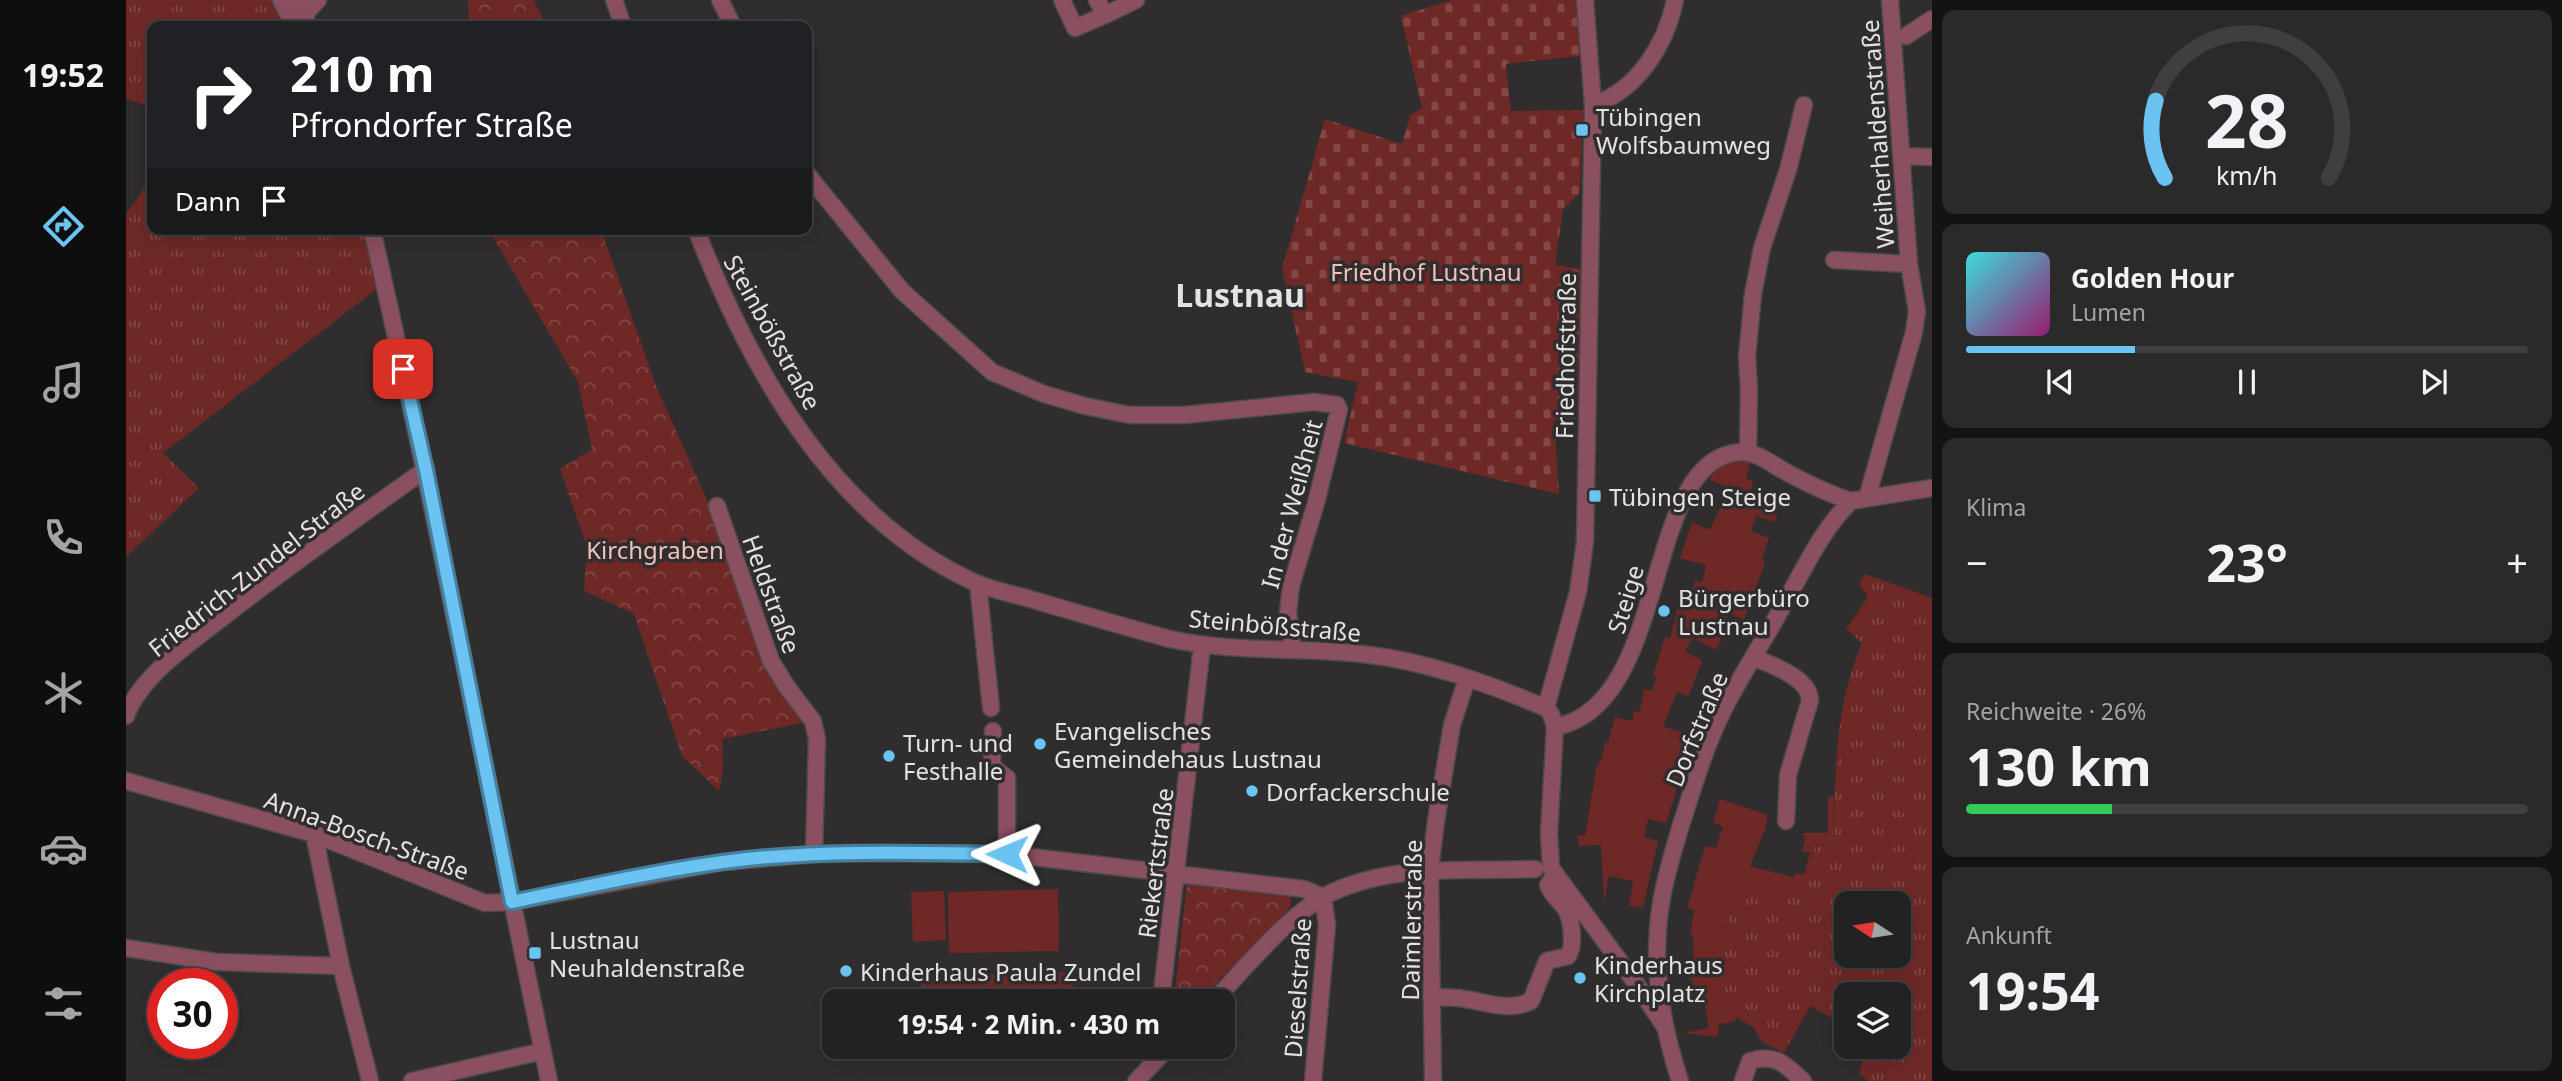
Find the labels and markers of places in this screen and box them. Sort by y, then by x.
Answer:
place label: Tübingen Wolfsbaumweg [1596,100,1771,161]
marker: Tübingen Wolfsbaumweg [1574,122,1590,138]
pin [373,339,433,399]
place label: Tübingen Steige [1609,480,1791,513]
marker: Tübingen Steige [1587,488,1603,504]
place label: Bürgerbüro Lustnau [1678,581,1810,642]
marker: Bürgerbüro Lustnau [1656,603,1672,619]
place label: Evangelisches Gemeindehaus Lustnau [1054,714,1322,775]
place label: Turn- und Festhalle [903,726,1013,787]
marker: Evangelisches Gemeindehaus Lustnau [1032,736,1048,752]
marker: Turn- und Festhalle [881,748,897,764]
place label: Dorfackerschule [1266,775,1450,808]
marker: Dorfackerschule [1244,783,1260,799]
place label: Lustnau Neuhaldenstraße [549,923,745,984]
marker: Lustnau Neuhaldenstraße [527,945,543,961]
place label: Kinderhaus Kirchplatz [1594,948,1723,1009]
place label: Kinderhaus Paula Zundel [860,955,1142,988]
marker: Kinderhaus Paula Zundel [838,963,854,979]
marker: Kinderhaus Kirchplatz [1572,970,1588,986]

